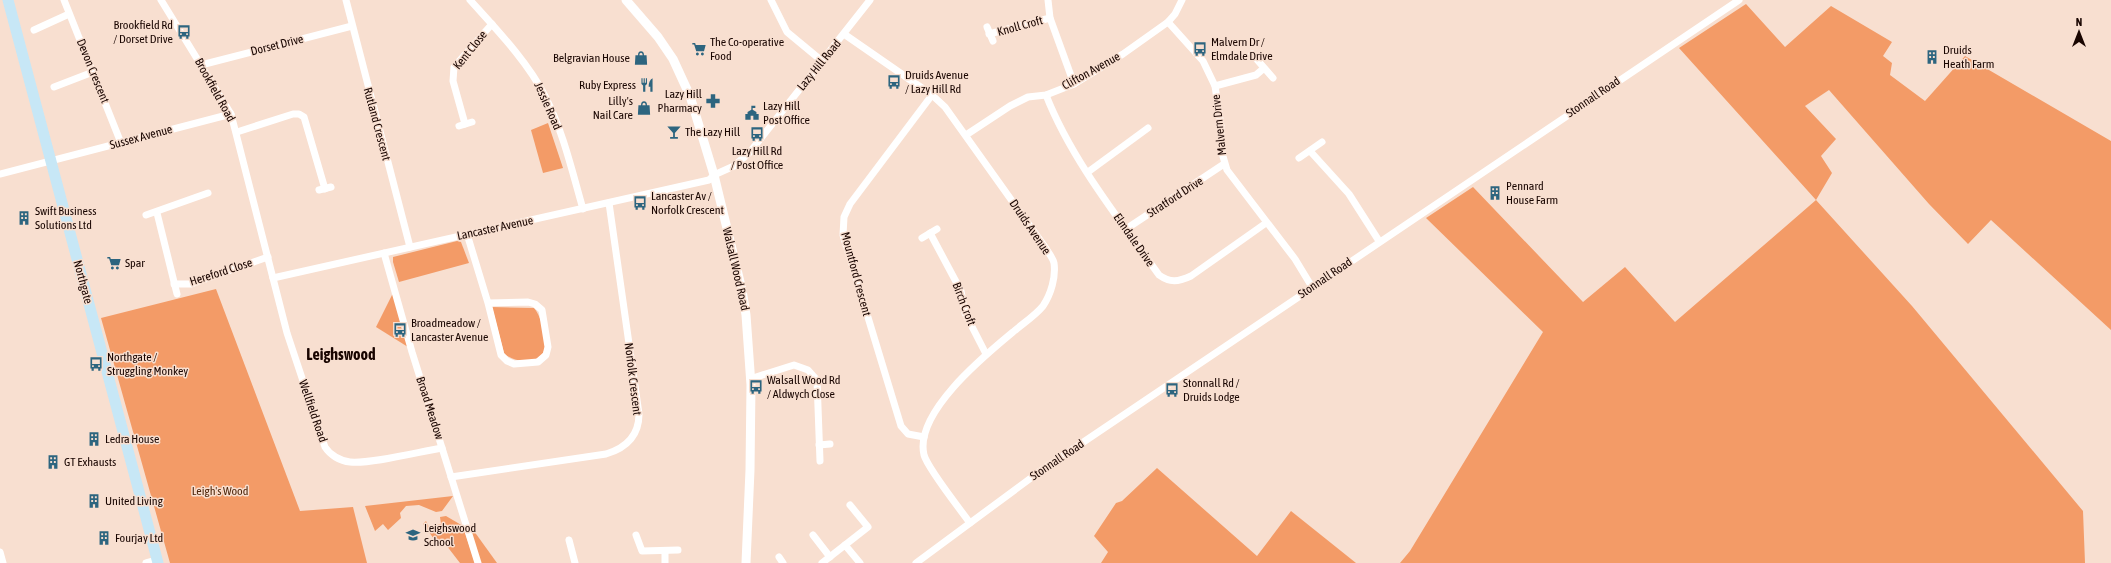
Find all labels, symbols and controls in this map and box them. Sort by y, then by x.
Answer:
north arrow [2059,12,2099,52]
street label: Knoll Croft [996,13,1045,39]
text: N [2076,16,2082,28]
place label: Brookfield Rd / Dorset Drive [113,18,173,46]
bus stop icon: Brookfield Rd / Dorset Drive [176,24,192,40]
street label: Kent Close [450,28,490,72]
street label: Dorset Drive [249,32,305,58]
place label: The Co-operative Food [710,35,784,63]
place label: Malvern Dr / Elmdale Drive [1211,35,1273,63]
street label: Devon Crescent [74,37,112,106]
street label: Lazy Hill Road [794,37,844,93]
supermarket icon: The Co-operative Food [691,41,707,57]
bus stop icon: Malvern Dr / Elmdale Drive [1192,41,1208,57]
place label: Druids Heath Farm [1943,43,1994,71]
street label: Clifton Avenue [1059,49,1123,93]
building icon: Druids Heath Farm [1924,49,1940,65]
shop icon: Belgravian House [633,50,649,66]
place label: Belgravian House [553,51,630,65]
street label: Brookfield Road [192,56,238,124]
place label: Druids Avenue / Lazy Hill Rd [905,68,969,96]
bus stop icon: Druids Avenue / Lazy Hill Rd [886,74,902,90]
street label: Stonnall Road [1563,74,1623,120]
restaurant icon: Ruby Express [639,77,655,93]
place label: Ruby Express [579,78,636,92]
street label: Jessie Road [531,80,565,132]
street label: Rutland Crescent [361,86,394,163]
place label: Lazy Hill Pharmacy [658,87,703,115]
pharmacy icon: Lazy Hill Pharmacy [705,93,721,109]
place label: Lilly's Nail Care [593,94,633,122]
street label: Malvern Drive [1209,94,1229,156]
place label: Lazy Hill Post Office [763,99,810,127]
shop icon: Lilly's Nail Care [636,100,652,116]
public building icon: Lazy Hill Post Office [744,105,760,121]
street label: Sussex Avenue [108,122,174,152]
bar icon: The Lazy Hill [666,124,682,140]
place label: The Lazy Hill [685,125,741,139]
bus stop icon: Lazy Hill Rd / Post Office [749,126,765,142]
place label: Lazy Hill Rd / Post Office [731,144,783,172]
street label: Stratford Drive [1144,174,1206,220]
place label: Pennard House Farm [1506,179,1558,207]
building icon: Pennard House Farm [1487,185,1503,201]
place label: Lancaster Av / Norfolk Crescent [651,189,725,217]
bus stop icon: Lancaster Av / Norfolk Crescent [632,195,648,211]
street label: Druids Avenue [1006,197,1054,257]
place label: Swift Business Solutions Ltd [35,204,96,232]
building icon: Swift Business Solutions Ltd [16,210,32,226]
street label: Elmdale Drive [1111,211,1157,269]
street label: Lancaster Avenue [456,213,534,243]
street label: Walsall Wood Road [720,226,752,312]
street label: Mountford Crescent [838,230,874,318]
supermarket icon: Spar [106,255,122,271]
street label: Hereford Close [188,255,254,289]
street label: Stonnall Road [1295,255,1355,301]
place label: Spar [125,256,145,270]
street label: Northgate [70,259,96,305]
street label: Birch Croft [949,280,979,328]
place label: Broadmeadow / Lancaster Avenue [411,316,489,344]
bus stop icon: Broadmeadow / Lancaster Avenue [392,322,408,338]
street label: Norfolk Crescent [622,342,644,417]
district label: Leighswood [306,345,376,363]
place label: Northgate / Struggling Monkey [107,350,188,378]
bus stop icon: Northgate / Struggling Monkey [88,356,104,372]
place label: Walsall Wood Rd / Aldwych Close [767,373,841,401]
street label: Broad Meadow [413,375,447,441]
place label: Stonnall Rd / Druids Lodge [1183,376,1240,404]
street label: Wellfield Road [296,378,330,444]
bus stop icon: Walsall Wood Rd / Aldwych Close [748,379,764,395]
bus stop icon: Stonnall Rd / Druids Lodge [1164,382,1180,398]
building icon: Ledra House [86,431,102,447]
place label: Ledra House [105,432,159,446]
street label: Stonnall Road [1027,437,1087,483]
building icon: GT Exhausts [45,454,61,470]
place label: GT Exhausts [64,455,116,469]
park label: Leigh's Wood [192,484,248,498]
building icon: United Living [86,493,102,509]
place label: United Living [105,494,164,508]
place label: Leighswood School [424,521,476,549]
school or university icon: Leighswood School [405,527,421,543]
building icon: Fourjay Ltd [96,530,112,546]
place label: Fourjay Ltd [115,531,163,545]

